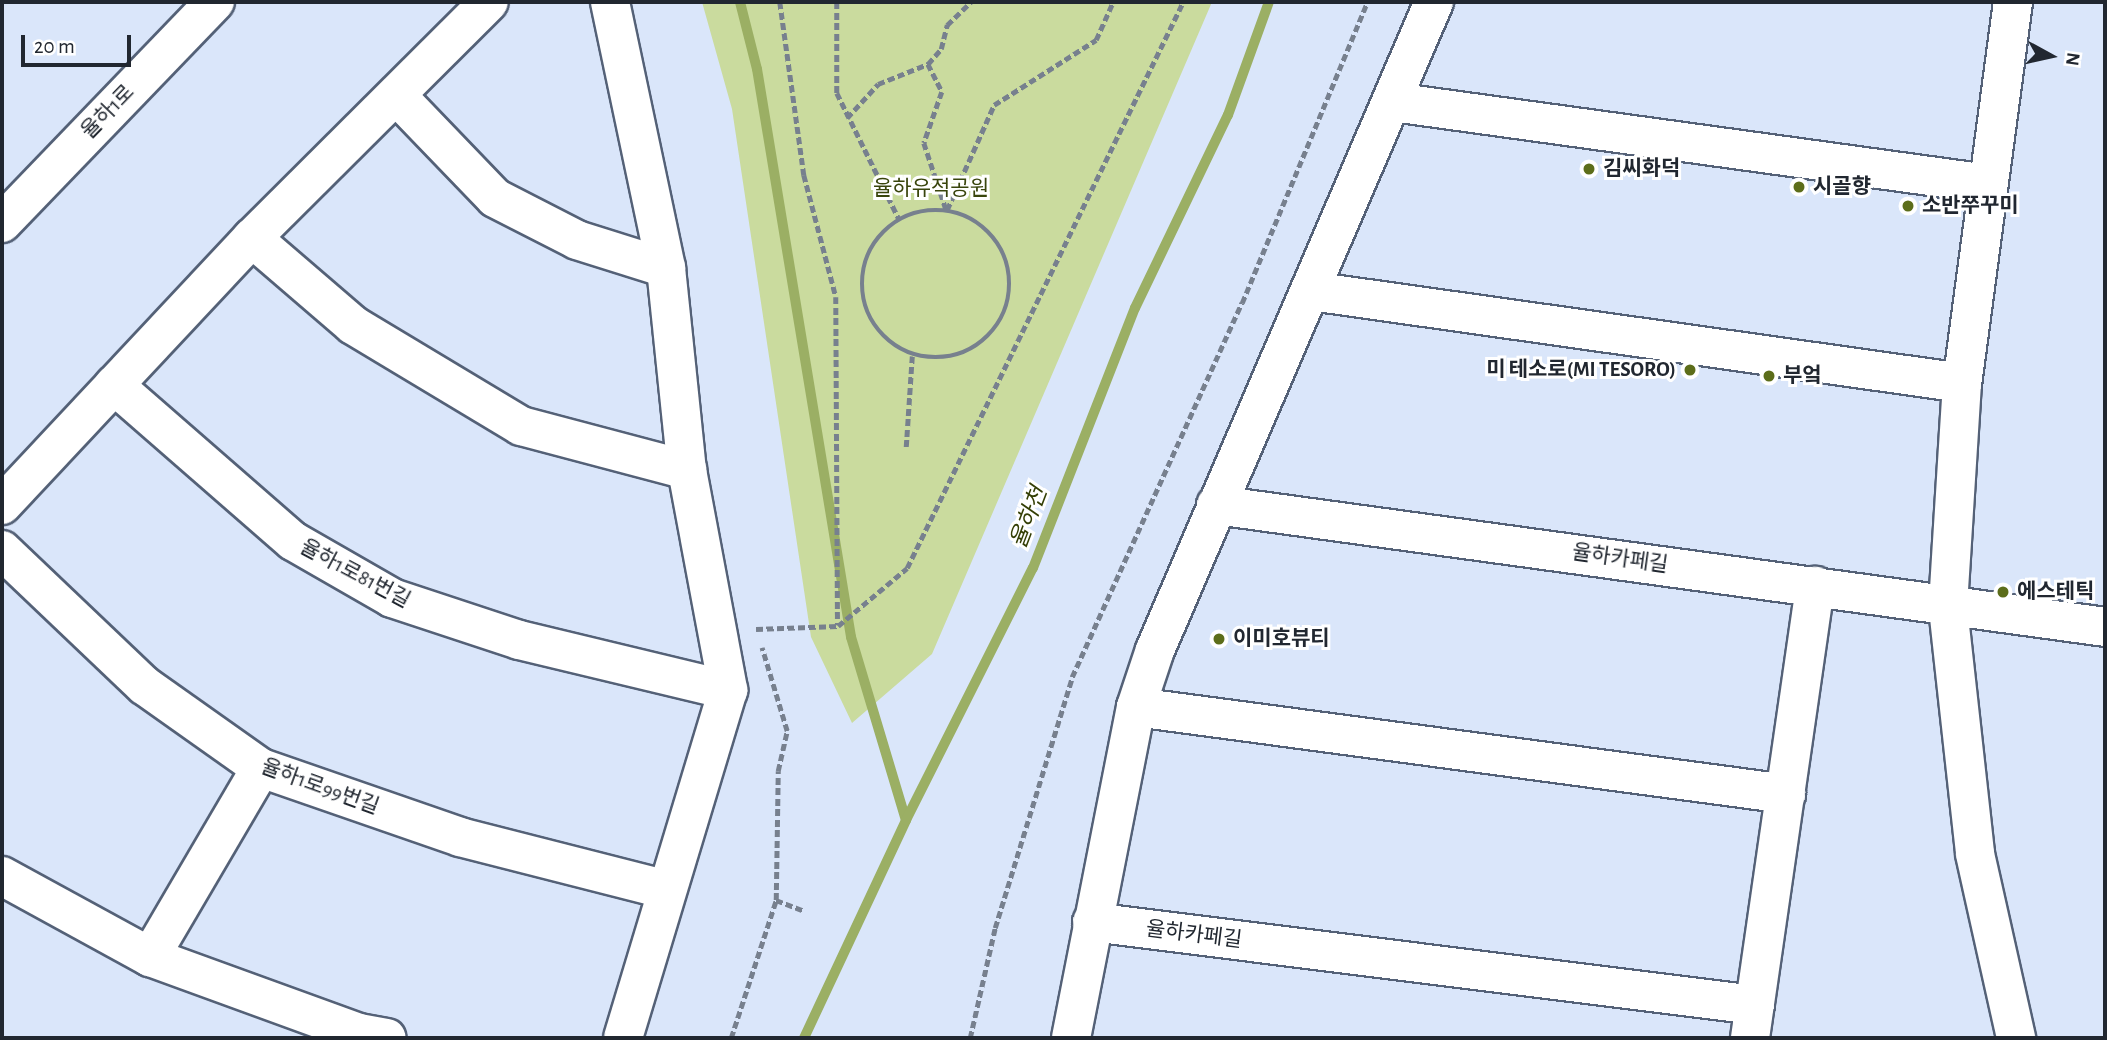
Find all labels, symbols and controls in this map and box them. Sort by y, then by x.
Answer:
scale bar [24,21,135,65]
north arrow [2016,21,2086,91]
text: 20 m [34,36,75,57]
text: N [2062,51,2083,67]
street label: 율하1로 [76,80,140,144]
place label: 김씨화덕 [1603,156,1680,182]
marker: 김씨화덕 [1581,161,1597,177]
place label: 시골향 [1813,174,1871,200]
park label: 율하유적공원 [873,176,989,202]
marker: 시골향 [1791,179,1807,195]
place label: 소반쭈꾸미 [1922,193,2019,219]
marker: 소반쭈꾸미 [1900,198,1916,214]
place label: 미 테소로(MI TESORO) [1486,357,1676,383]
marker: 미 테소로(MI TESORO) [1682,362,1698,378]
place label: 부엌 [1783,363,1822,389]
marker: 부엌 [1761,368,1777,384]
water label: 율하천 [1006,483,1054,553]
street label: 율하1로81번길 [296,534,414,614]
street label: 율하카페길 [1570,540,1670,578]
place label: 에스테틱 [2017,579,2094,605]
marker: 에스테틱 [1995,584,2011,600]
place label: 이미호뷰티 [1233,626,1330,652]
marker: 이미호뷰티 [1211,631,1227,647]
street label: 율하1로99번길 [258,754,382,820]
street label: 율하카페길 [1145,917,1243,953]

